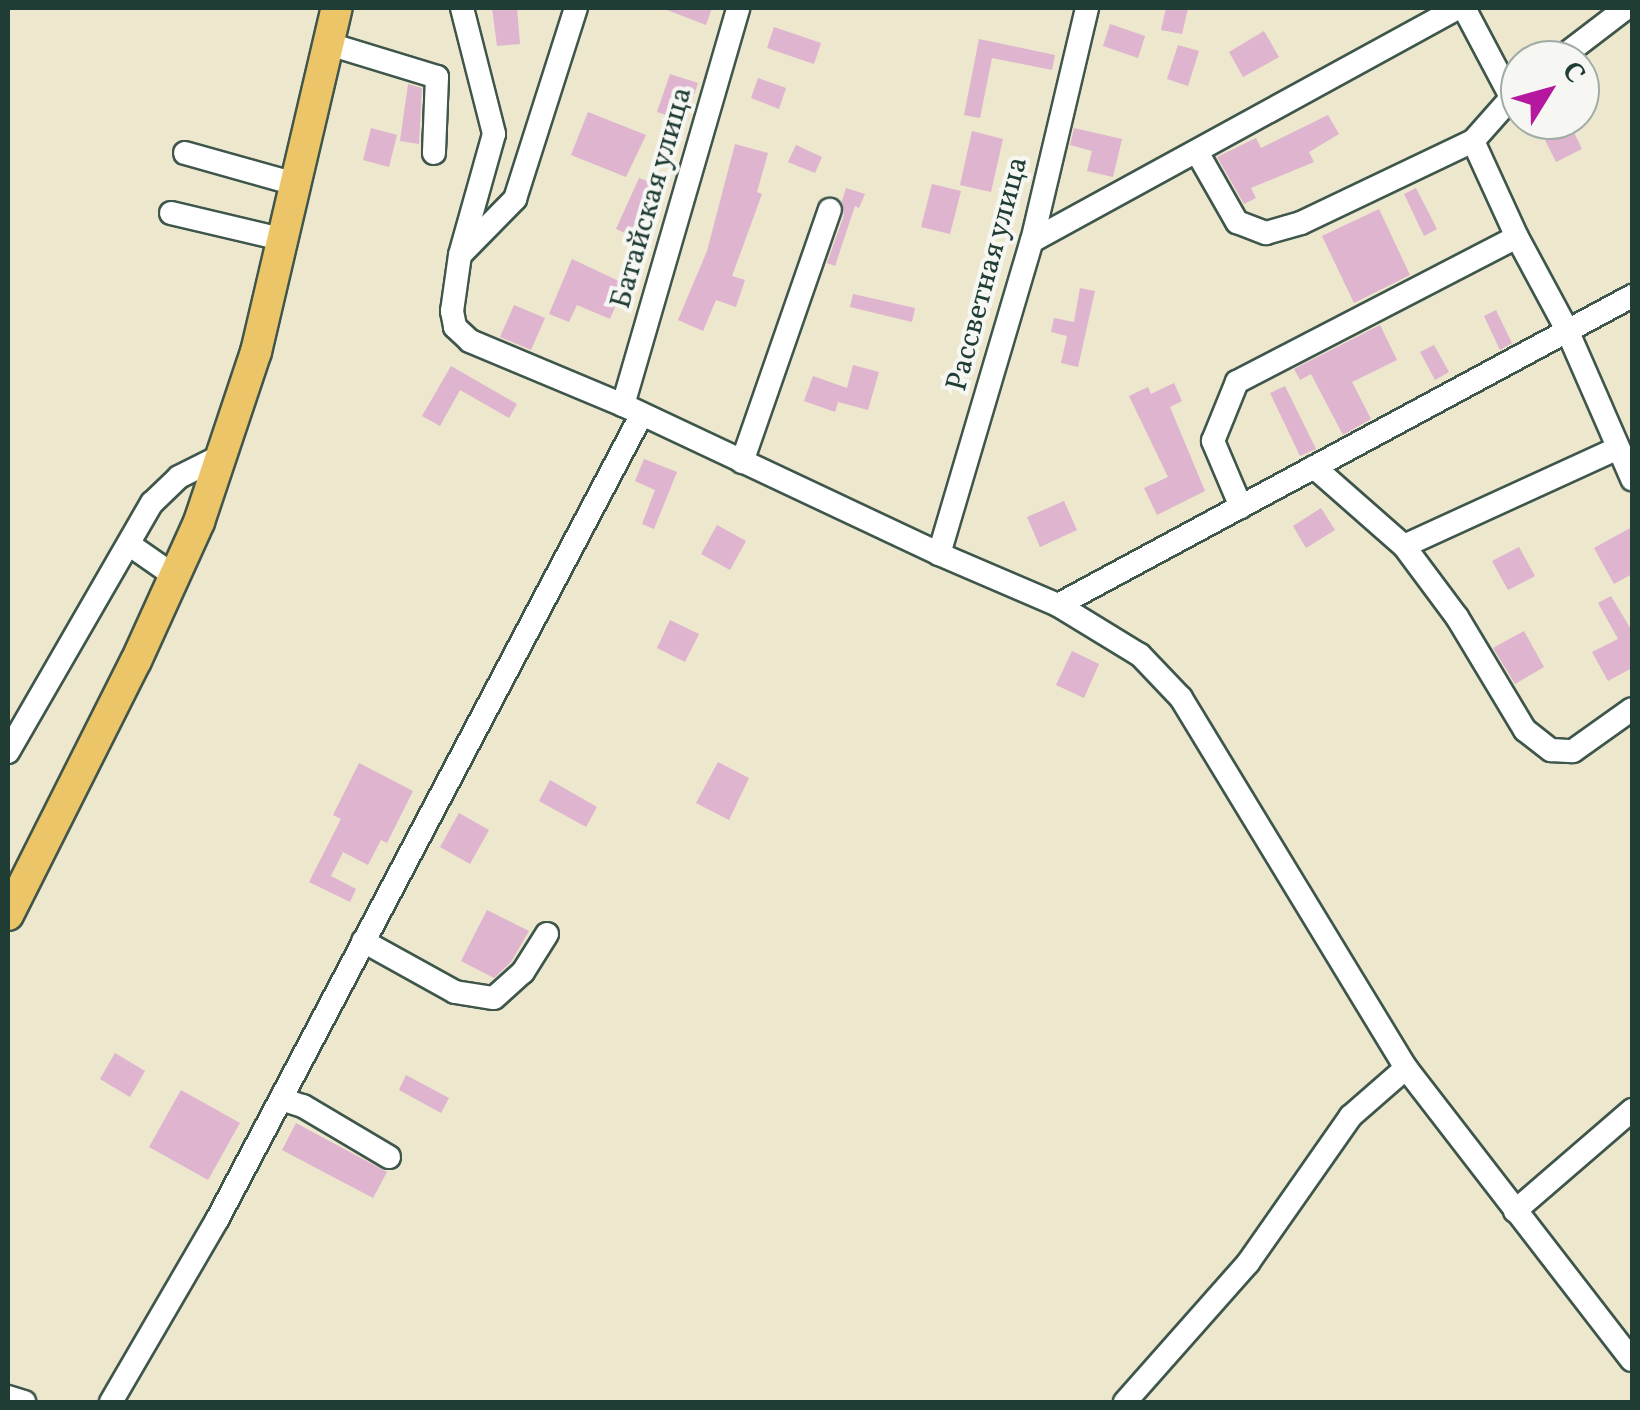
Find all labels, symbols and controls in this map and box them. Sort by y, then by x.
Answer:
north arrow [1500,40,1600,140]
text: С [1552,54,1594,92]
street label: Батайская улица [603,83,701,313]
street label: Рассветная улица [939,153,1037,395]

